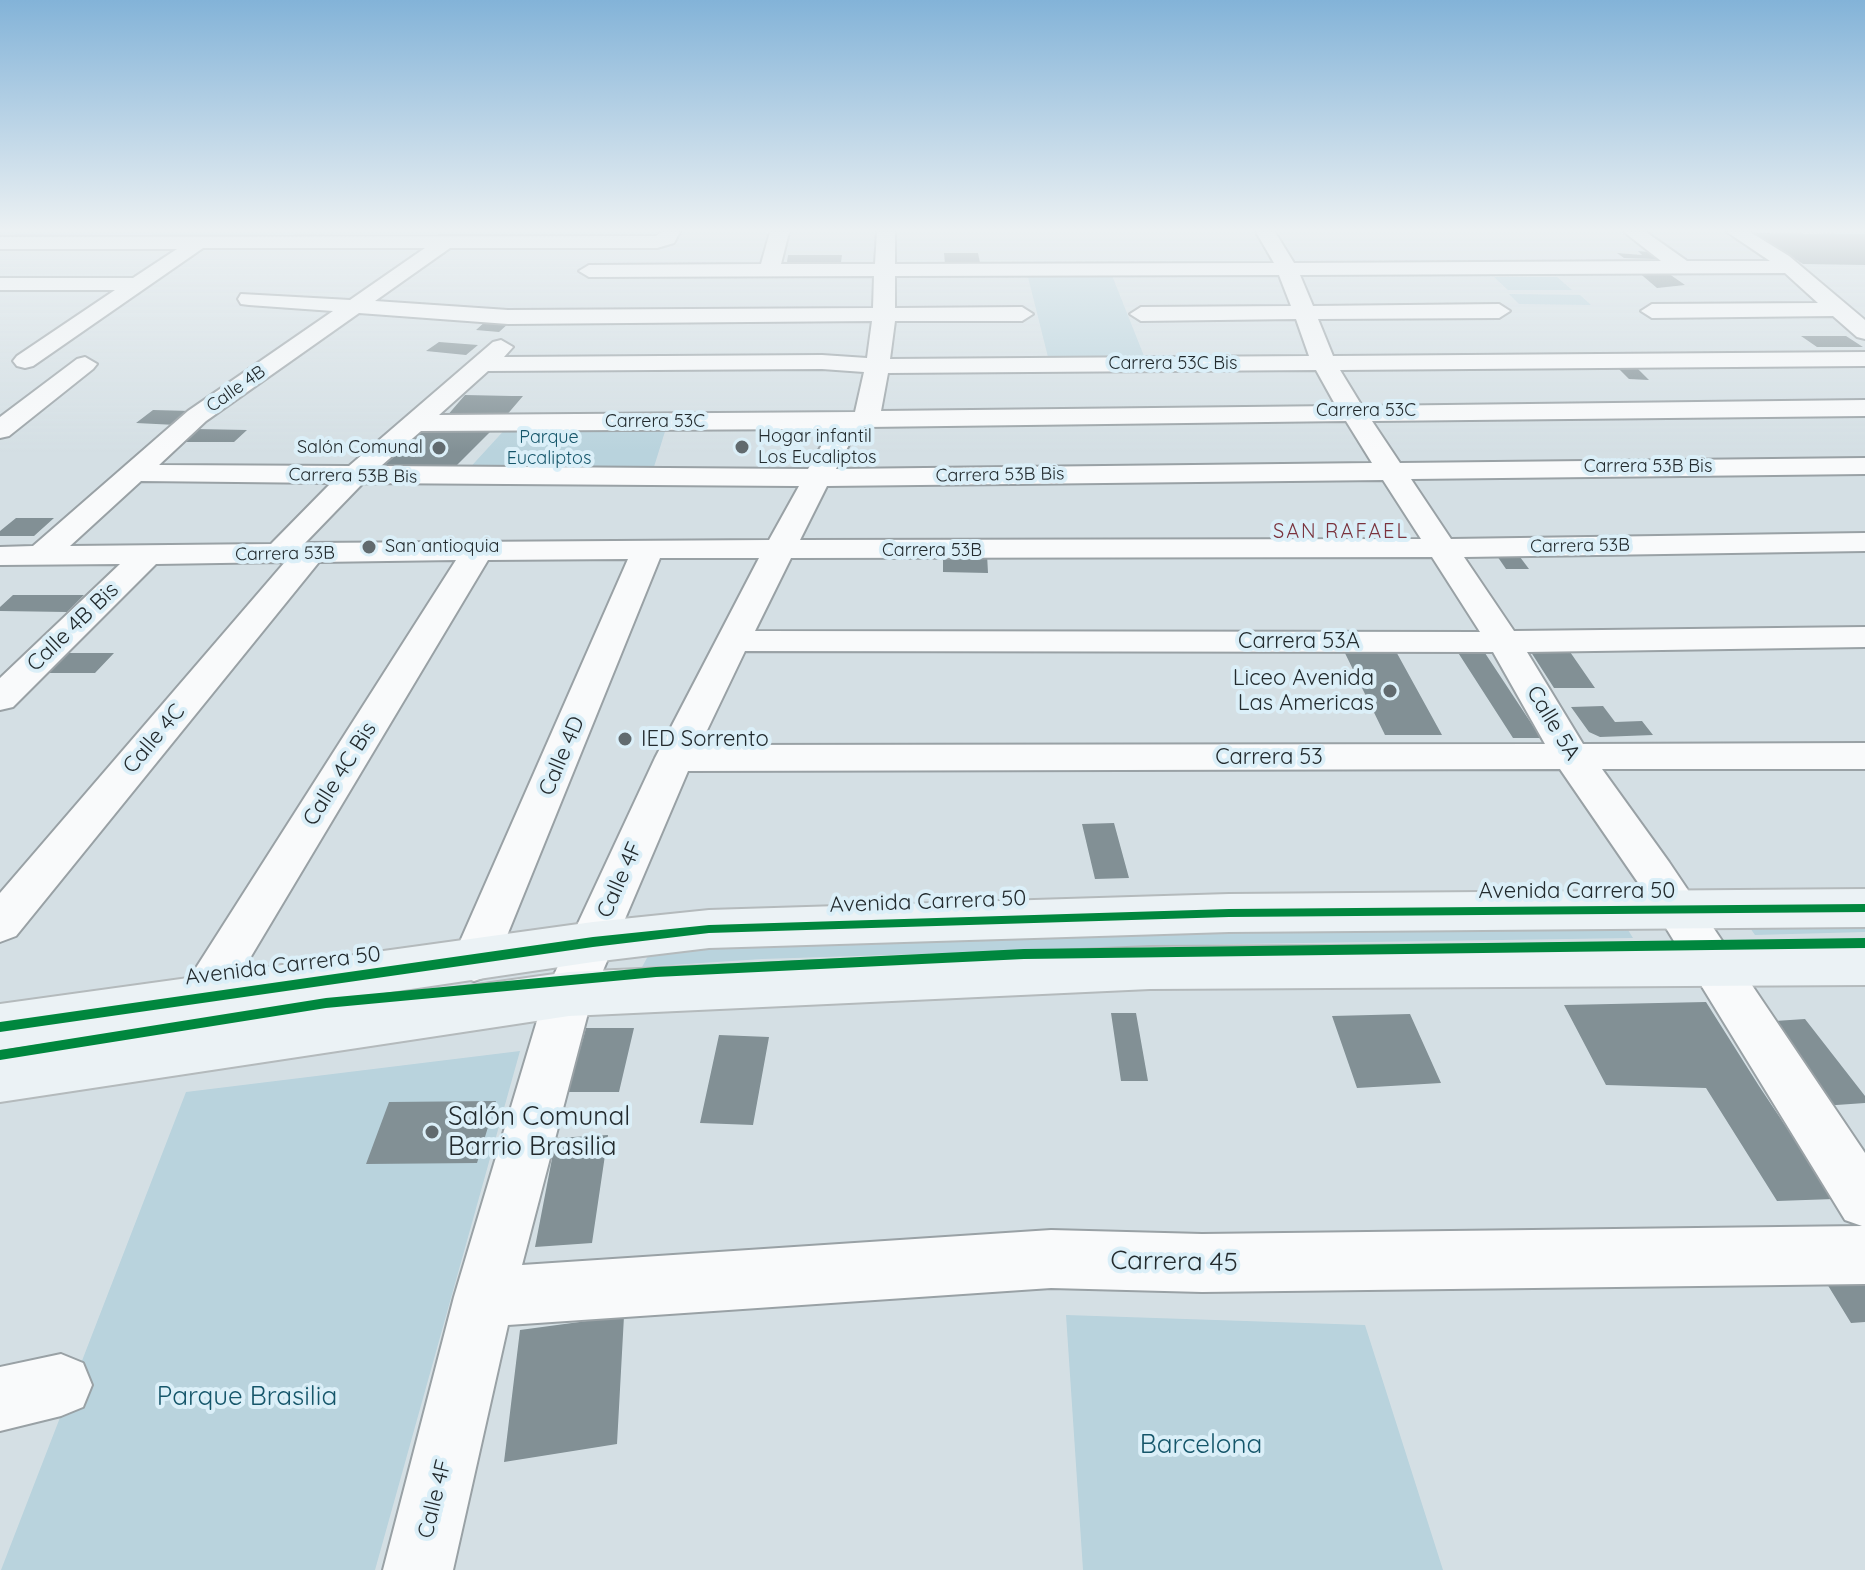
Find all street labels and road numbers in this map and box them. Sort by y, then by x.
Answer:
street label: Carrera 53C Bis [1109,353,1237,375]
street label: Calle 4B [202,361,270,417]
street label: Carrera 53C [1316,400,1416,422]
street label: Carrera 53C [605,411,705,433]
street label: Carrera 53B Bis [1584,456,1712,478]
street label: Carrera 53B Bis [935,463,1065,487]
street label: Carrera 53B Bis [288,464,418,488]
street label: Carrera 53B [1530,534,1630,558]
street label: Carrera 53B [882,540,982,562]
street label: Carrera 53B [235,542,335,566]
street label: Calle 4B Bis [22,577,124,677]
street label: Carrera 53A [1238,628,1360,654]
street label: Calle 5A [1521,681,1585,765]
street label: Calle 4C [118,699,190,779]
street label: Calle 4D [534,712,590,800]
street label: Calle 4C Bis [298,717,382,831]
street label: Carrera 53 [1215,744,1323,770]
street label: Calle 4F [592,838,648,922]
street label: Avenida Carrera 50 [1479,878,1675,904]
street label: Avenida Carrera 50 [829,885,1027,919]
street label: Avenida Carrera 50 [184,941,382,991]
street label: Carrera 45 [1110,1245,1238,1279]
street label: Calle 4F [413,1457,457,1541]

